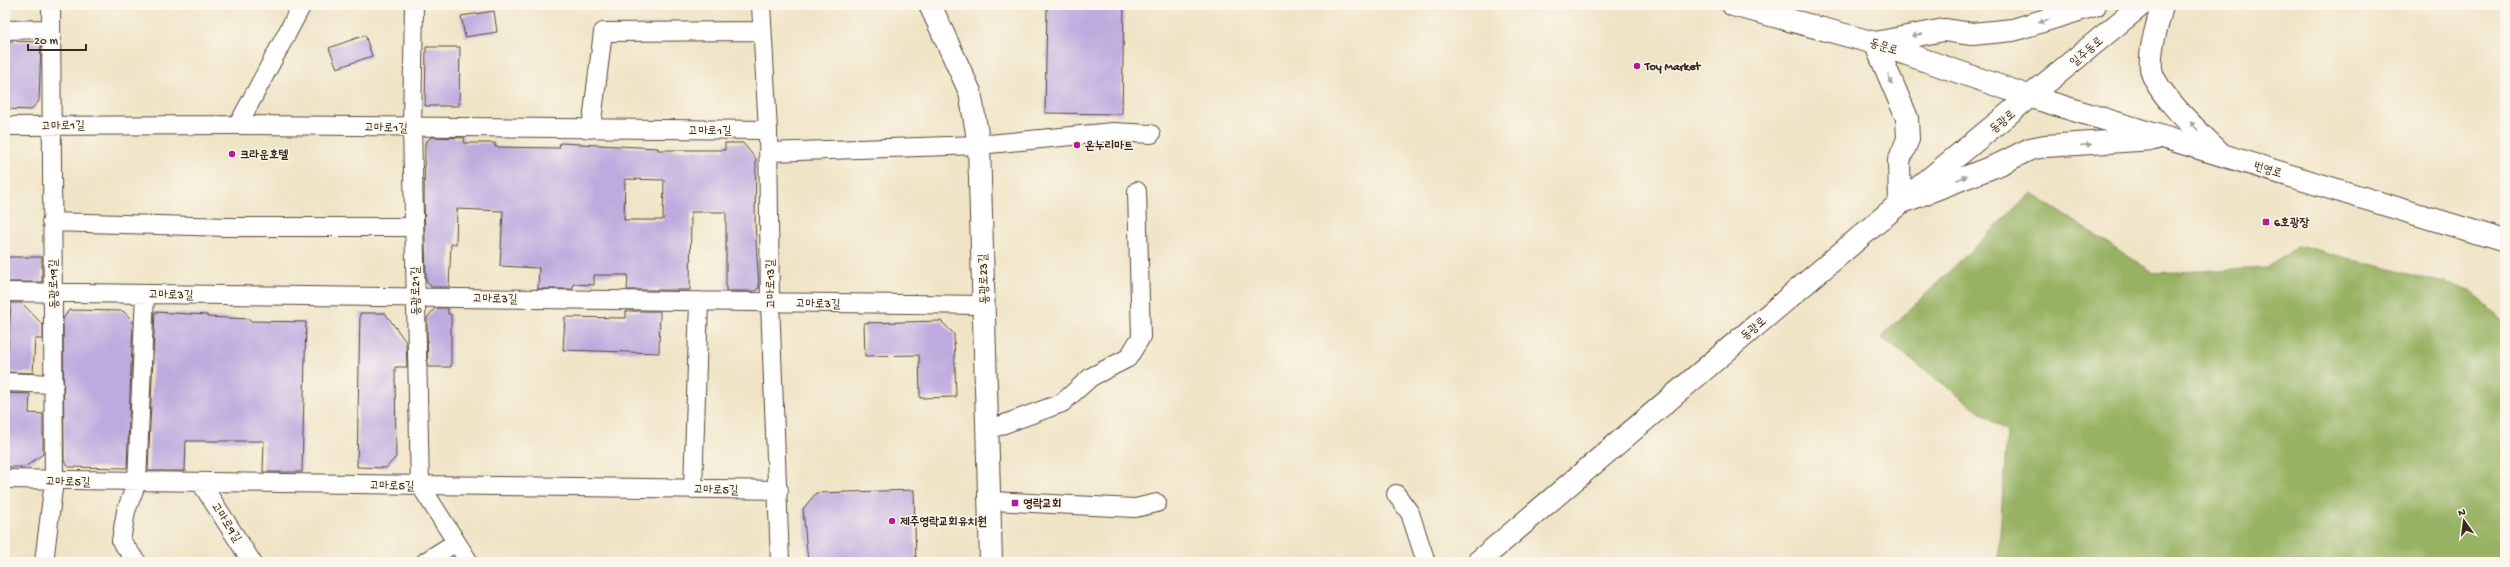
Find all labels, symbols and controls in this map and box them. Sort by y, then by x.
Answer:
one-way arrow [2038,19,2050,25]
scale bar [28,26,86,52]
one-way arrow [1910,32,1923,38]
text: 20 m [34,35,59,49]
street label: 일주동로 [2068,35,2107,70]
street label: 동문로 [1867,37,1899,59]
marker: Toy Market [1632,61,1642,71]
place label: Toy Market [1644,61,1701,75]
one-way arrow [1887,73,1894,85]
street label: 동광로 [1988,108,2019,137]
street label: 고마로1길 [41,120,85,134]
one-way arrow [2189,121,2198,131]
street label: 고마로1길 [364,122,408,136]
street label: 고마로1길 [688,125,732,139]
place label: 온누리마트 [1085,139,1134,154]
marker: 온누리마트 [1072,140,1082,150]
one-way arrow [2080,141,2092,148]
marker: 크라운호텔 [227,149,237,159]
place label: 크라운호텔 [240,149,289,163]
street label: 번영로 [2252,160,2283,182]
one-way arrow [1957,175,1969,181]
marker: 6호광장 [2261,217,2271,227]
place label: 6호광장 [2274,217,2309,231]
street label: 동광로23길 [977,253,993,305]
street label: 동광로19길 [48,259,62,309]
street label: 고마로13길 [765,259,779,309]
street label: 동광로21길 [410,266,424,316]
street label: 고마로3길 [148,289,194,303]
street label: 고마로3길 [472,293,518,307]
street label: 고마로3길 [795,298,841,312]
street label: 동광로 [1739,315,1770,344]
street label: 고마로5길 [45,476,91,490]
street label: 고마로5길 [369,480,415,494]
street label: 고마로5길 [693,484,739,498]
marker: 영락교회 [1010,498,1020,508]
place label: 영락교회 [1023,498,1062,512]
street label: 고마로9길 [207,501,244,546]
north arrow [2444,501,2484,541]
text: N [2457,507,2467,520]
place label: 제주영락교회유치원 [900,515,987,530]
marker: 제주영락교회유치원 [887,516,897,526]

